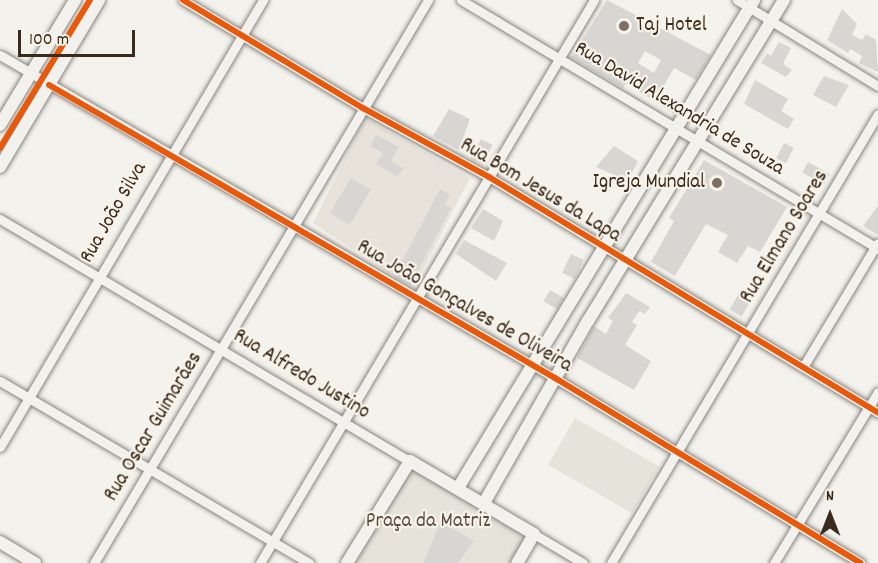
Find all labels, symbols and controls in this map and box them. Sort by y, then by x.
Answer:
place label: Taj Hotel [636,13,707,39]
scale bar [21,18,138,56]
marker: Taj Hotel [617,19,631,33]
text: 100 m [29,28,69,53]
street label: Rua David Alexandria de Souza [569,36,789,182]
street label: Rua Bom Jesus da Lapa [455,133,625,249]
street label: Rua João Silva [75,158,153,268]
street label: Rua Elmano Soares [735,166,835,308]
place label: Igreja Mundial [593,170,705,196]
marker: Igreja Mundial [710,176,724,190]
street label: Rua João Gonçalves de Oliveira [352,235,576,379]
street label: Rua Alfredo Justino [228,324,374,426]
street label: Rua Oscar Guimarães [99,348,209,506]
north arrow [800,485,860,545]
text: N [826,485,834,508]
park label: Praça da Matriz [366,509,490,535]

